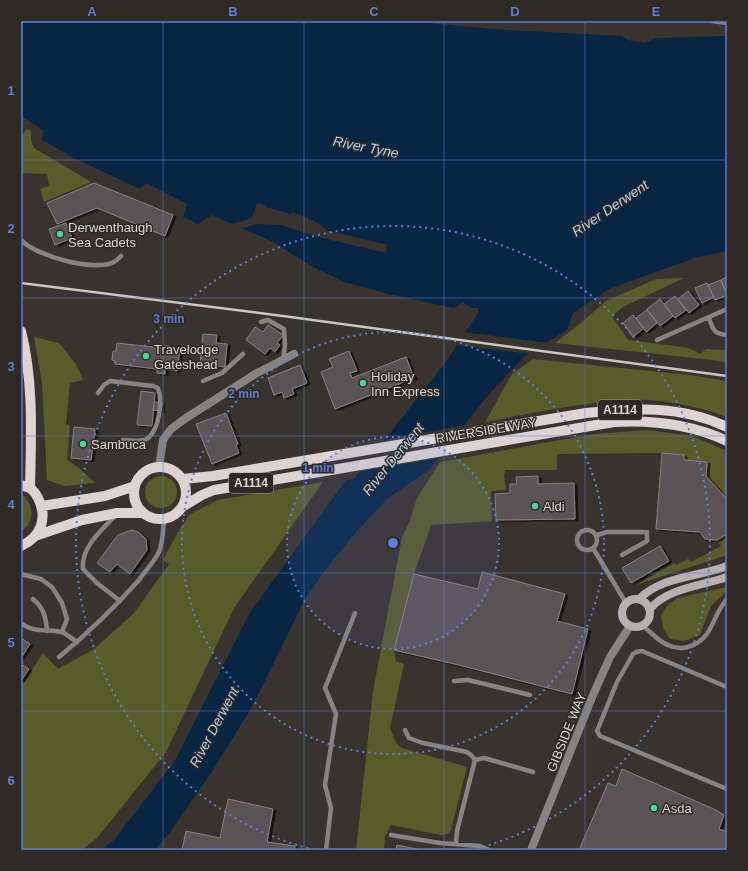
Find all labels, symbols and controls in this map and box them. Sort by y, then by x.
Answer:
text: A [87,4,97,19]
text: B [228,4,238,19]
text: C [369,4,379,19]
text: D [510,4,520,19]
text: E [652,4,661,19]
text: 1 [7,83,15,98]
water label: River Tyne [332,133,400,161]
water label: River Derwent [569,176,652,239]
place label: Derwenthaugh Sea Cadets [68,220,153,250]
text: 2 [7,221,15,236]
marker: Derwenthaugh Sea Cadets [55,229,65,239]
text: 3 min [153,312,185,326]
place label: Travelodge Gateshead [154,342,219,372]
marker: Travelodge Gateshead [141,351,151,361]
text: 3 [7,359,15,374]
place label: Holiday Inn Express [371,369,440,399]
marker: Holiday Inn Express [358,378,368,388]
text: 2 min [228,387,260,401]
road number: A1114 [598,400,642,420]
street label: RIVERSIDE WAY [435,415,538,446]
water label: River Derwent [359,419,428,499]
place label: Sambuca [91,437,147,452]
marker: Sambuca [78,439,88,449]
text: 1 min [302,461,334,475]
road number: A1114 [229,473,273,493]
text: 4 [7,497,15,512]
place label: Aldi [543,499,565,514]
marker: Aldi [530,501,540,511]
centre of rings [386,536,400,550]
text: 5 [7,635,15,650]
water label: River Derwent [186,683,242,770]
street label: GIBSIDE WAY [544,690,589,774]
text: 6 [7,773,15,788]
place label: Asda [662,801,692,816]
marker: Asda [649,803,659,813]

